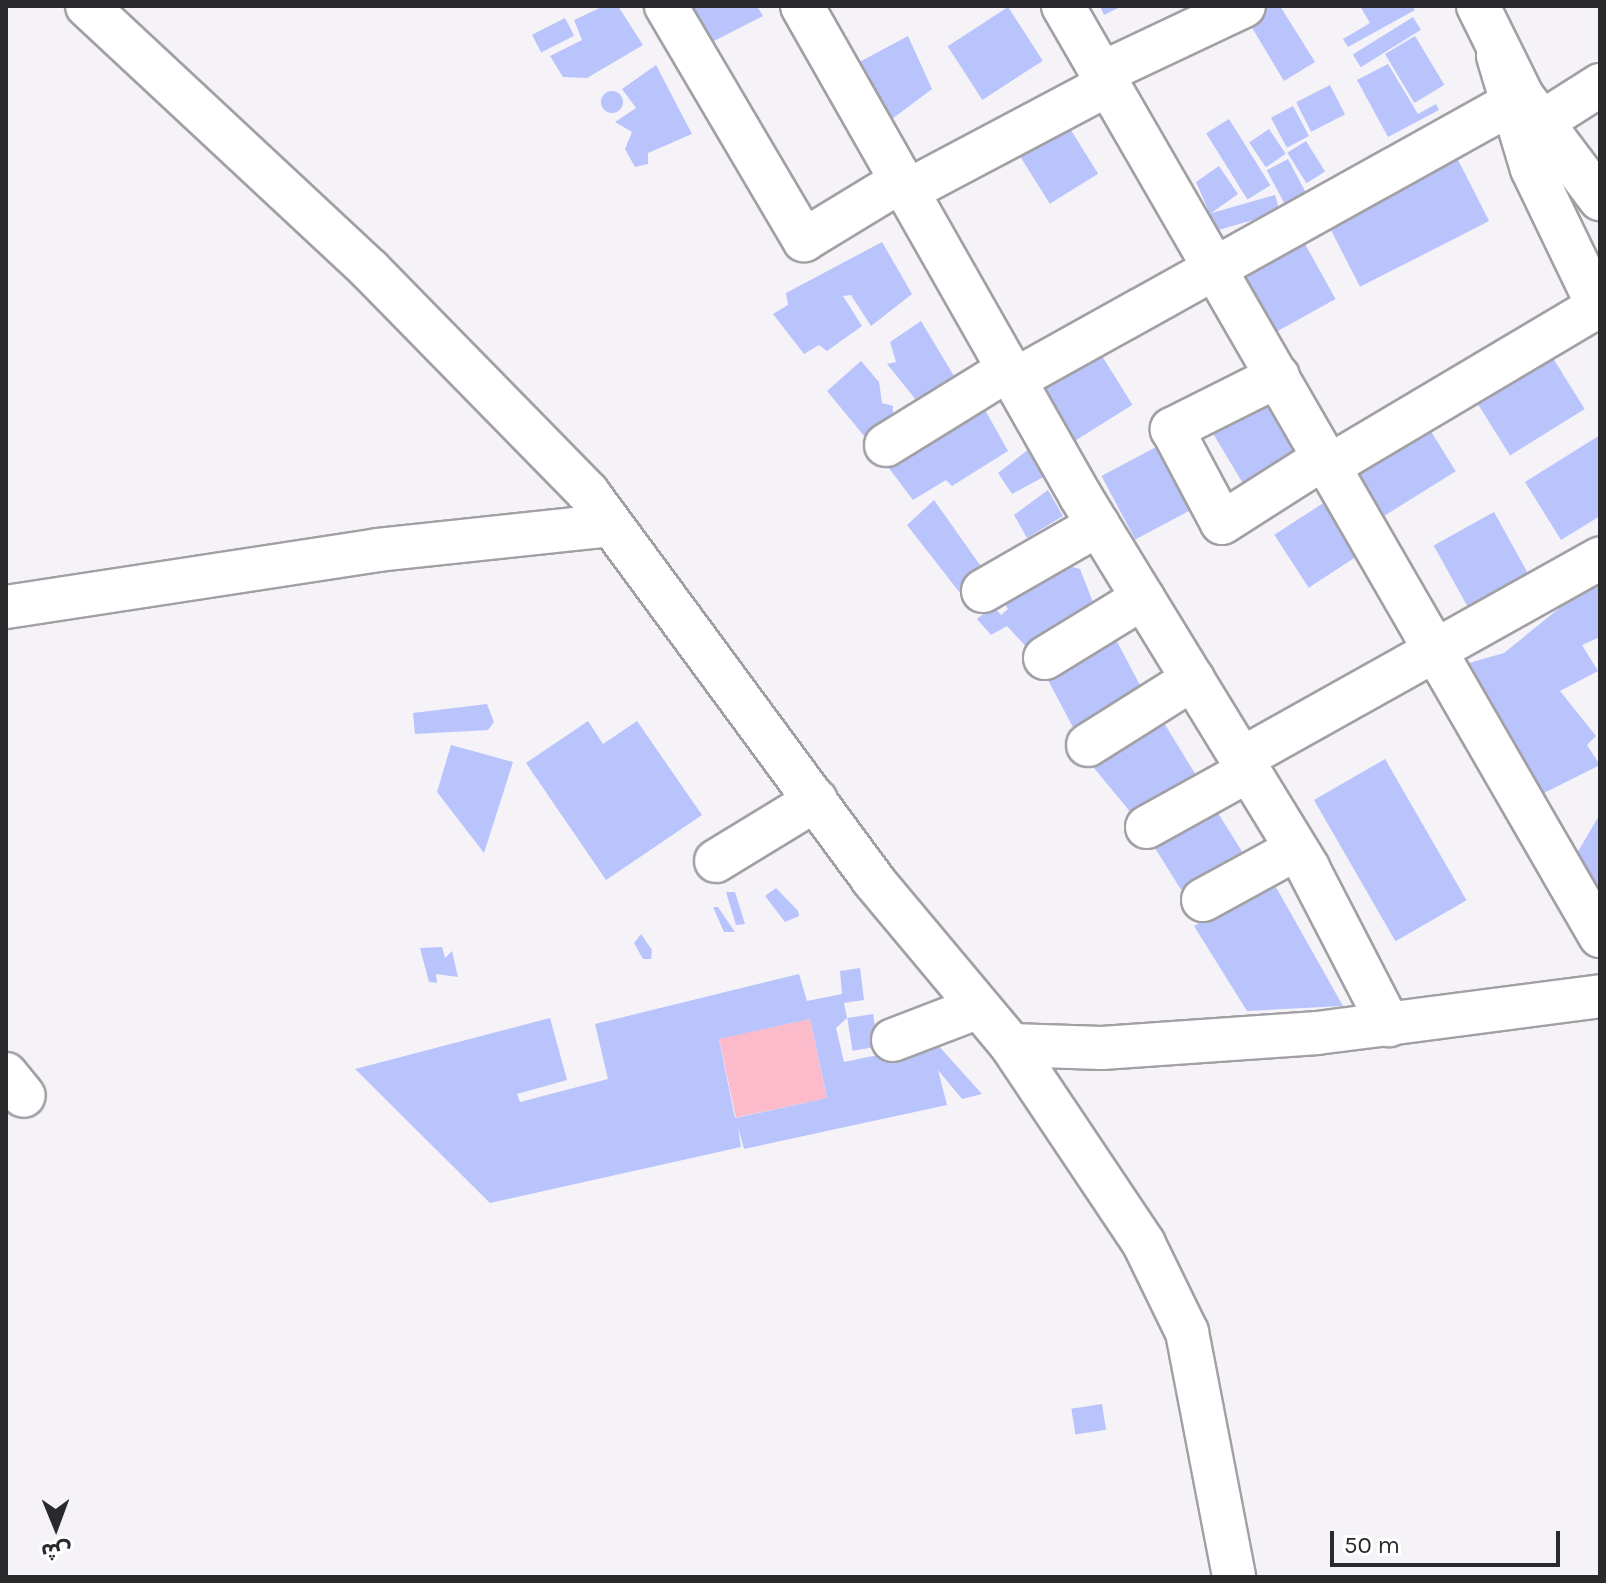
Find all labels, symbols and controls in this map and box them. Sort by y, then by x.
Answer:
north arrow [16,1487,96,1567]
scale bar [1334,1515,1564,1565]
text: 50 m [1344,1531,1400,1559]
text: ش [41,1538,72,1564]

